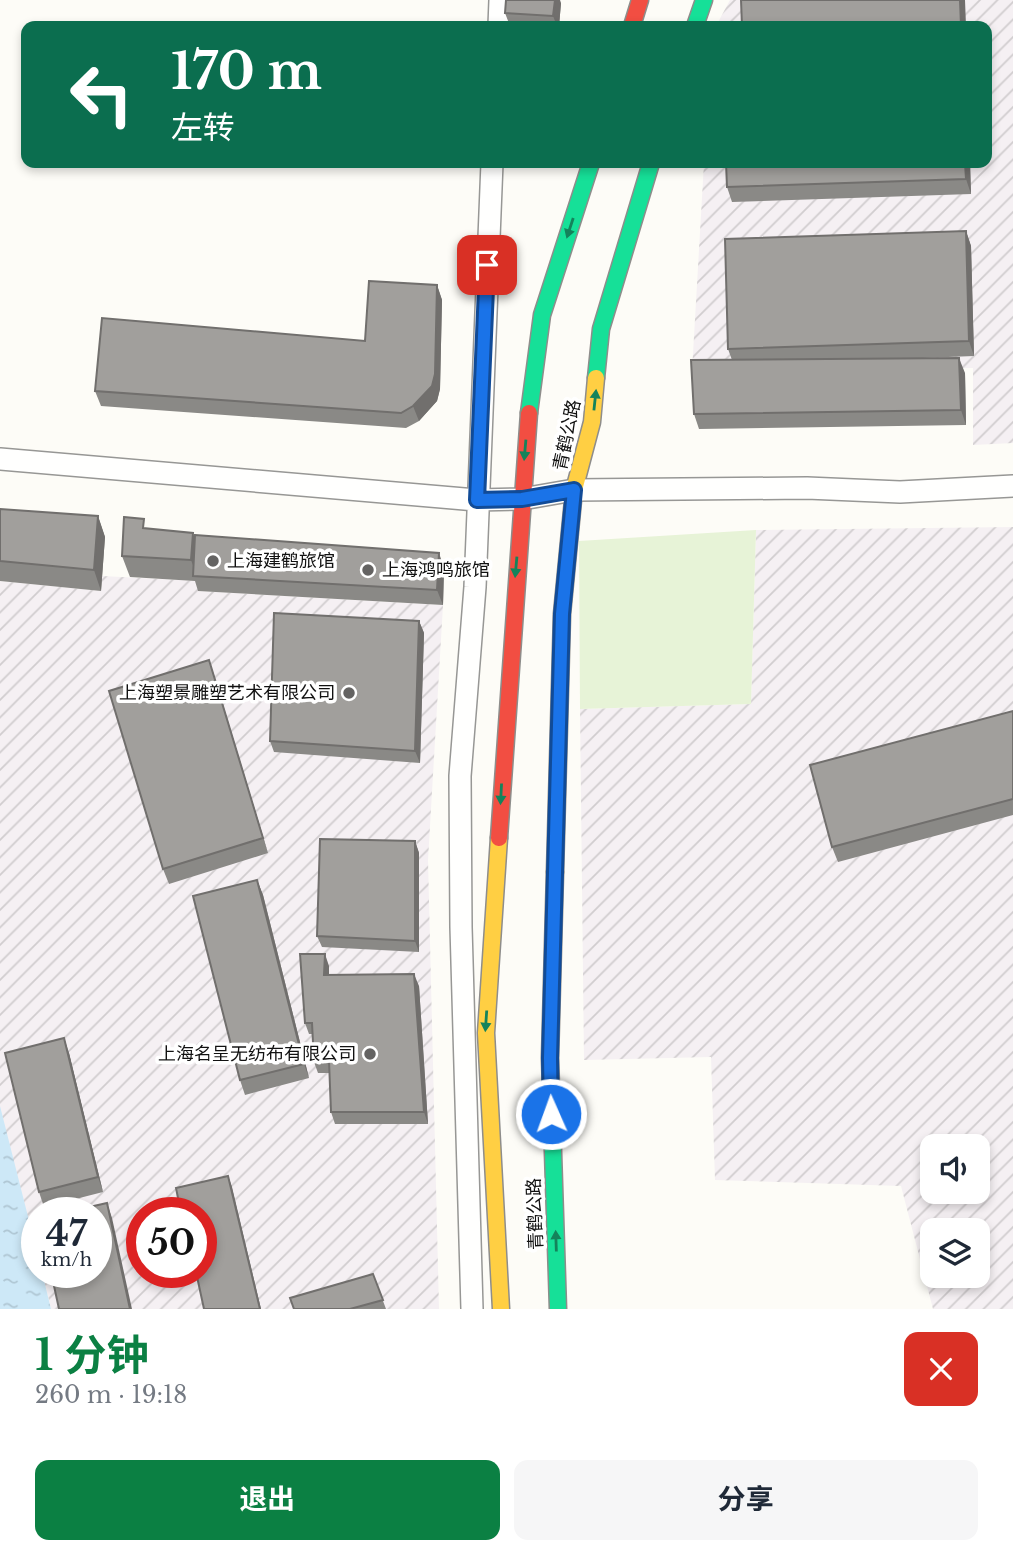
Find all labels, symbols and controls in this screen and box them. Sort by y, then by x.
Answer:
text: 170 m [171,41,322,102]
icon: left [56,49,147,140]
text: 左转 [171,108,235,148]
one-way arrow [564,217,575,238]
pin [457,235,517,295]
icon: arrive [468,246,506,284]
one-way arrow [589,388,600,410]
street label: 青鹤公路 [549,397,585,473]
one-way arrow [519,439,530,461]
place label: 上海建鹤旅馆 [227,550,335,572]
marker: 上海建鹤旅馆 [205,553,221,569]
one-way arrow [510,557,521,579]
place label: 上海鸿鸣旅馆 [382,559,490,581]
marker: 上海鸿鸣旅馆 [360,562,376,578]
place label: 上海塑景雕塑艺术有限公司 [119,682,335,704]
marker: 上海塑景雕塑艺术有限公司 [341,685,357,701]
one-way arrow [495,784,506,806]
one-way arrow [481,1011,492,1033]
place label: 上海名呈无纺布有限公司 [158,1043,356,1065]
marker: 上海名呈无纺布有限公司 [362,1046,378,1062]
position arrow [514,1077,588,1151]
map controls [920,1134,990,1288]
button: sound [920,1134,990,1204]
street label: 青鹤公路 [523,1178,547,1250]
speed limit sign: 50 [126,1197,217,1288]
text: 47 [46,1212,87,1255]
button: layers [920,1218,990,1288]
one-way arrow [550,1230,561,1252]
text: km/h [41,1249,92,1271]
text: 1 分钟 [35,1329,148,1381]
button: close [904,1332,978,1406]
text: 260 m · 19:18 [35,1381,187,1409]
button: 退出 [35,1460,500,1540]
button: 分享 [514,1460,978,1540]

